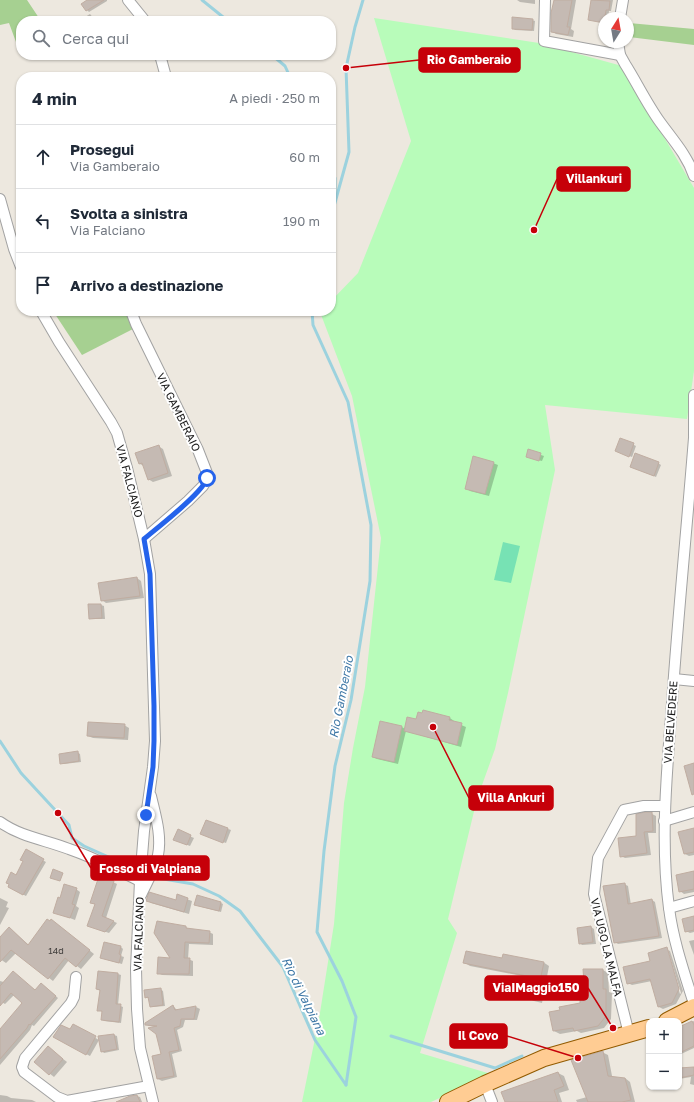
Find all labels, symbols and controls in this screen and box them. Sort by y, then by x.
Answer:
north arrow [598,12,634,48]
search box [16,16,336,60]
icon: search [30,27,52,49]
text: Cerca qui [62,29,129,47]
callout: Rio Gamberaio [419,48,520,72]
text: Rio Gamberaio [427,52,511,67]
text: 4 min [32,88,77,109]
text: A piedi · 250 m [229,90,320,106]
text: Prosegui [70,140,134,158]
icon: ahead [32,146,54,168]
text: 60 m [289,149,320,165]
text: Via Gamberaio [70,158,160,174]
callout: Villankuri [557,167,630,191]
text: Villankuri [566,171,622,186]
text: Svolta a sinistra [70,204,188,222]
icon: left [32,210,54,232]
text: 190 m [283,213,320,229]
text: Via Falciano [70,222,145,238]
icon: arrive [32,274,54,296]
text: Arrivo a destinazione [70,276,223,294]
street label: VIA GAMBERAIO [154,371,204,453]
street label: VIA FALCIANO [114,443,146,519]
route start [198,469,216,487]
water label: Rio Gamberaio [326,654,356,739]
street label: VIA BELVEDERE [661,680,679,764]
callout: Villa Ankuri [469,786,553,810]
text: Villa Ankuri [477,790,545,805]
route end [137,806,155,824]
callout: Fosso di Valpiana [91,856,209,880]
text: Fosso di Valpiana [99,861,201,876]
street label: VIA FALCIANO [130,896,146,972]
street label: VIA UGO LA MALFA [589,897,626,998]
house number: 14d [48,945,64,956]
water label: Rio di Valpiana [279,955,330,1038]
callout: ViaIMaggio150 [485,976,588,1000]
text: ViaIMaggio150 [492,980,580,995]
map controls [646,1018,682,1090]
button: + [646,1018,682,1054]
callout: Il Covo [450,1024,507,1048]
text: Il Covo [458,1028,498,1043]
button: − [646,1054,682,1090]

